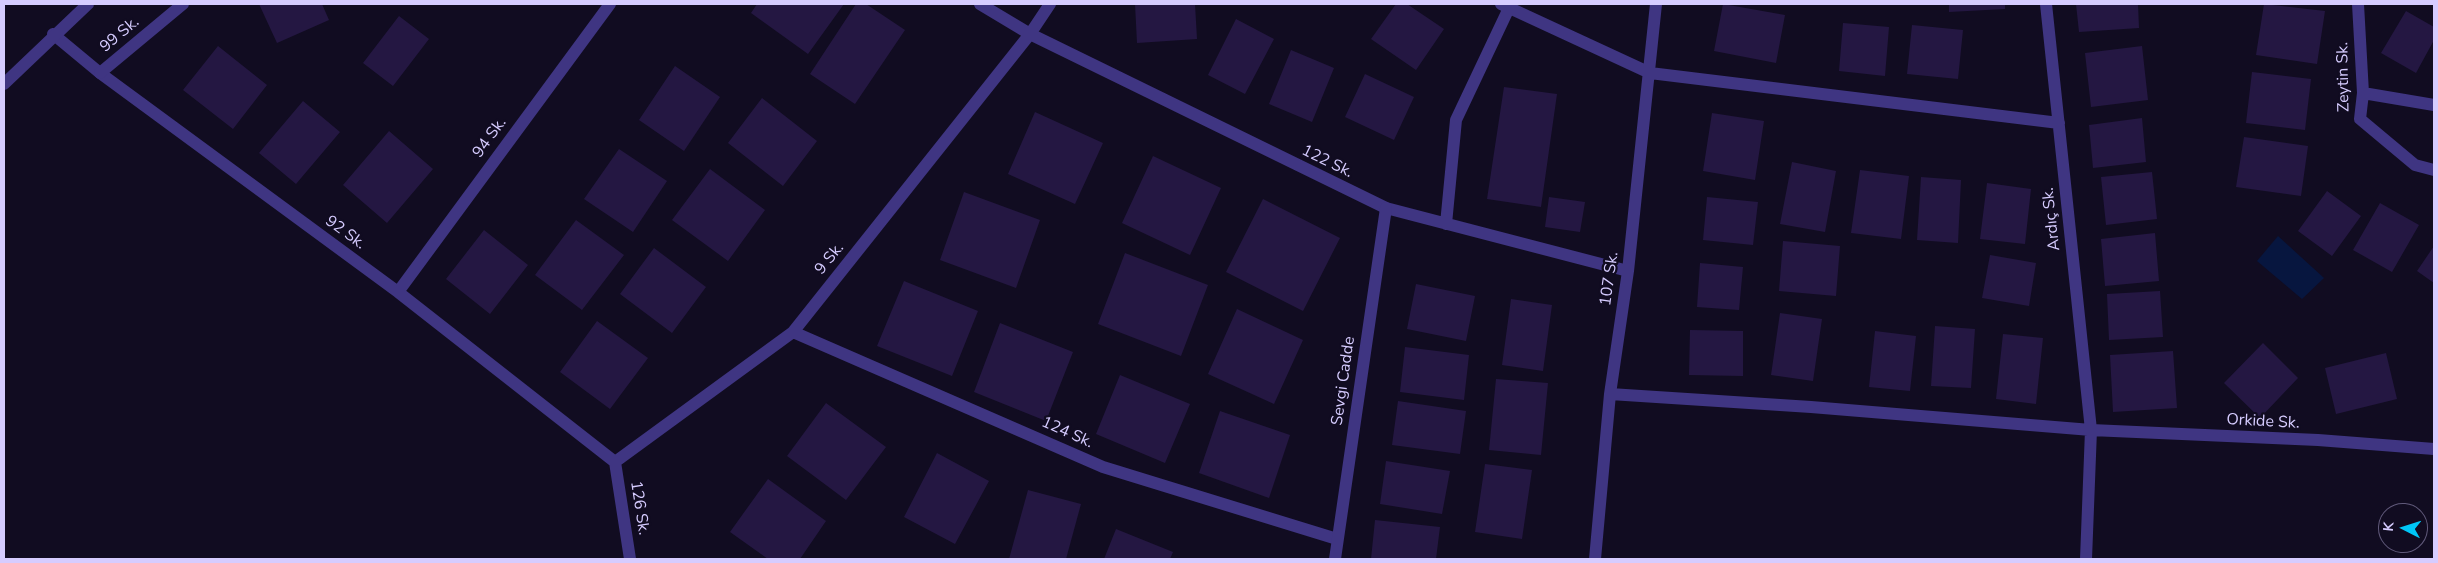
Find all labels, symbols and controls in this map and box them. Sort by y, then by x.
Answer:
street label: 99 Sk. [97,13,143,57]
street label: Zeytin Sk. [2334,42,2354,112]
street label: 94 Sk. [469,114,511,162]
street label: 122 Sk. [1298,141,1356,183]
street label: Ardıç Sk. [2039,186,2065,252]
street label: 92 Sk. [321,212,369,254]
street label: 9 Sk. [811,239,849,279]
street label: 107 Sk. [1597,251,1623,307]
street label: Sevgi Cadde [1328,335,1360,427]
street label: Orkide Sk. [2226,410,2300,434]
street label: 124 Sk. [1038,413,1096,453]
street label: 126 Sk. [625,480,653,536]
north arrow [2378,503,2428,553]
text: K [2379,521,2398,532]

